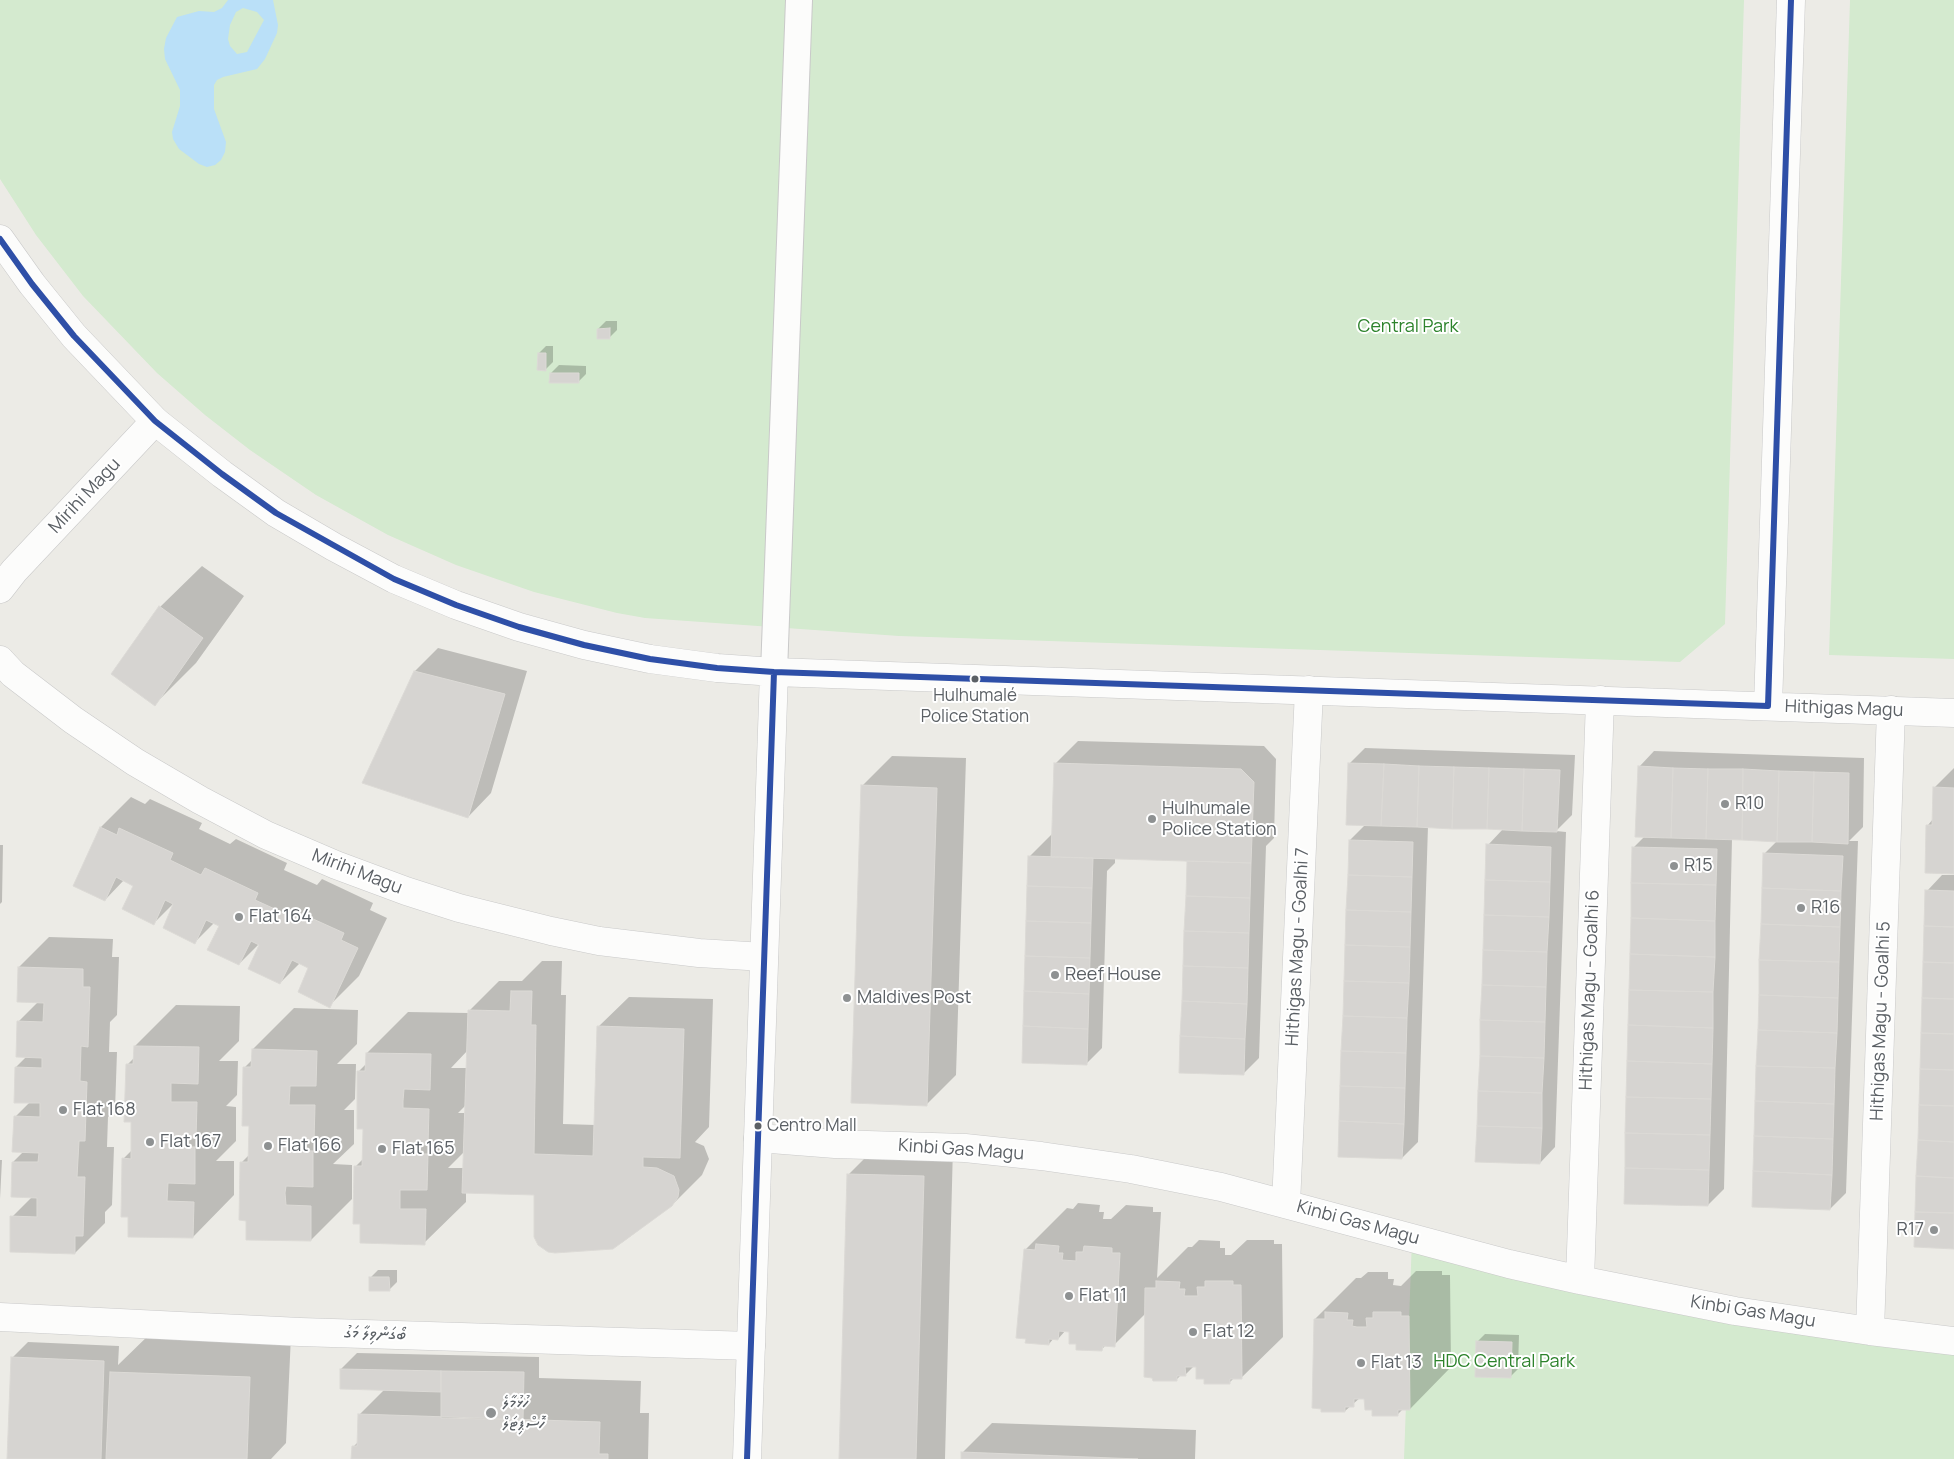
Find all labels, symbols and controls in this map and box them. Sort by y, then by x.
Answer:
park label: Central Park [1358,316,1458,338]
street label: Mirihi Magu [45,454,125,538]
marker: Hulhumalé Police Station [970,674,980,684]
place label: Hulhumalé Police Station [921,686,1029,726]
street label: Hithigas Magu [1784,696,1904,722]
place label: R10 [1735,793,1764,815]
place label: Hulhumale Police Station [1162,798,1277,841]
marker: R10 [1719,798,1731,810]
marker: Hulhumale Police Station [1146,813,1158,825]
street label: Mirihi Magu [309,845,405,899]
street label: Hithigas Magu - Goalhi 7 [1282,847,1314,1047]
place label: R15 [1684,855,1713,877]
marker: R15 [1668,860,1680,872]
street label: Hithigas Magu - Goalhi 6 [1576,889,1604,1091]
place label: R16 [1811,897,1841,919]
marker: R16 [1795,902,1807,914]
place label: Flat 164 [249,906,312,928]
marker: Flat 164 [233,911,245,923]
street label: Hithigas Magu - Goalhi 5 [1867,921,1895,1121]
place label: Reef House [1065,964,1161,986]
marker: Reef House [1049,969,1061,981]
place label: Maldives Post [857,987,972,1009]
marker: Maldives Post [841,992,853,1004]
place label: Flat 168 [73,1099,136,1121]
marker: Flat 168 [57,1104,69,1116]
place label: Centro Mall [767,1116,857,1136]
marker: Centro Mall [753,1121,763,1131]
place label: Flat 167 [160,1131,221,1153]
place label: Flat 166 [278,1135,341,1157]
street label: Kinbi Gas Magu [897,1135,1025,1165]
marker: Flat 167 [144,1136,156,1148]
place label: Flat 165 [392,1138,455,1160]
marker: Flat 166 [262,1140,274,1152]
marker: Flat 165 [376,1143,388,1155]
street label: Kinbi Gas Magu [1294,1196,1422,1250]
place label: R17 [1897,1219,1924,1241]
marker: R17 [1928,1224,1940,1236]
place label: Flat 11 [1079,1285,1127,1307]
marker: Flat 11 [1063,1290,1075,1302]
street label: Kinbi Gas Magu [1689,1291,1817,1333]
place label: Flat 12 [1203,1321,1254,1343]
street label: ބޯގަންވިލާ މަގު [344,1322,406,1346]
marker: Flat 12 [1187,1326,1199,1338]
park label: HDC Central Park [1433,1351,1575,1373]
place label: Flat 13 [1371,1352,1422,1374]
marker: Flat 13 [1355,1357,1367,1369]
place label: ހުޅުމާލެ ހޮސްޕިޓަލް [502,1392,545,1435]
marker: ހުޅުމާލެ ހޮސްޕިޓަލް [484,1406,498,1420]

